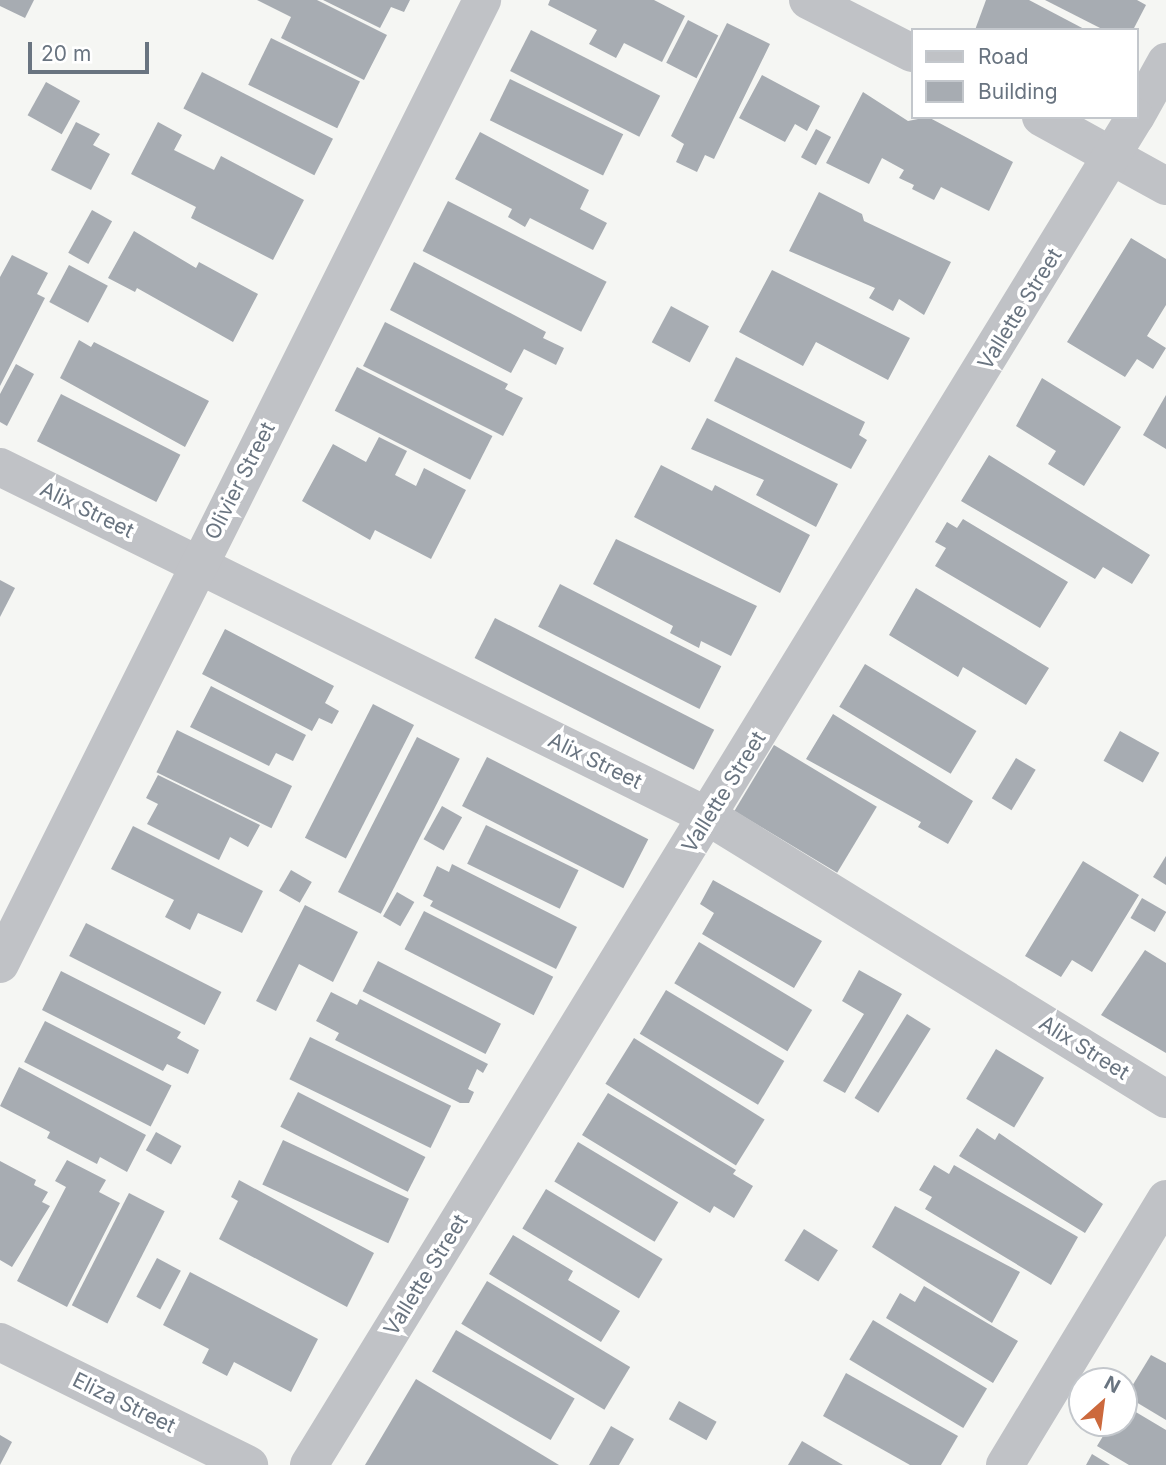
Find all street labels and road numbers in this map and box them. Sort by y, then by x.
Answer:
street label: Vallette Street [973,244,1067,374]
street label: Olivier Street [200,418,280,544]
street label: Alix Street [36,476,138,544]
street label: Alix Street [544,727,646,795]
street label: Vallette Street [677,727,771,857]
street label: Alix Street [1034,1010,1134,1086]
street label: Vallette Street [379,1210,473,1340]
street label: Eliza Street [68,1367,180,1439]

